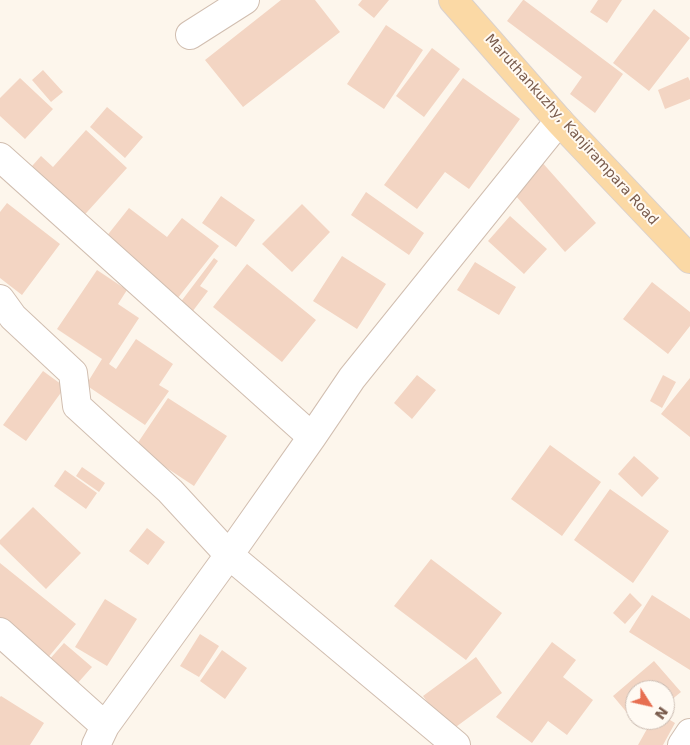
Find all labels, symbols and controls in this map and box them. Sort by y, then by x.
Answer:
street label: Maruthankuzhy, Kanjirampara Road [481,31,661,229]
north arrow [625,680,675,730]
text: N [652,704,671,722]

